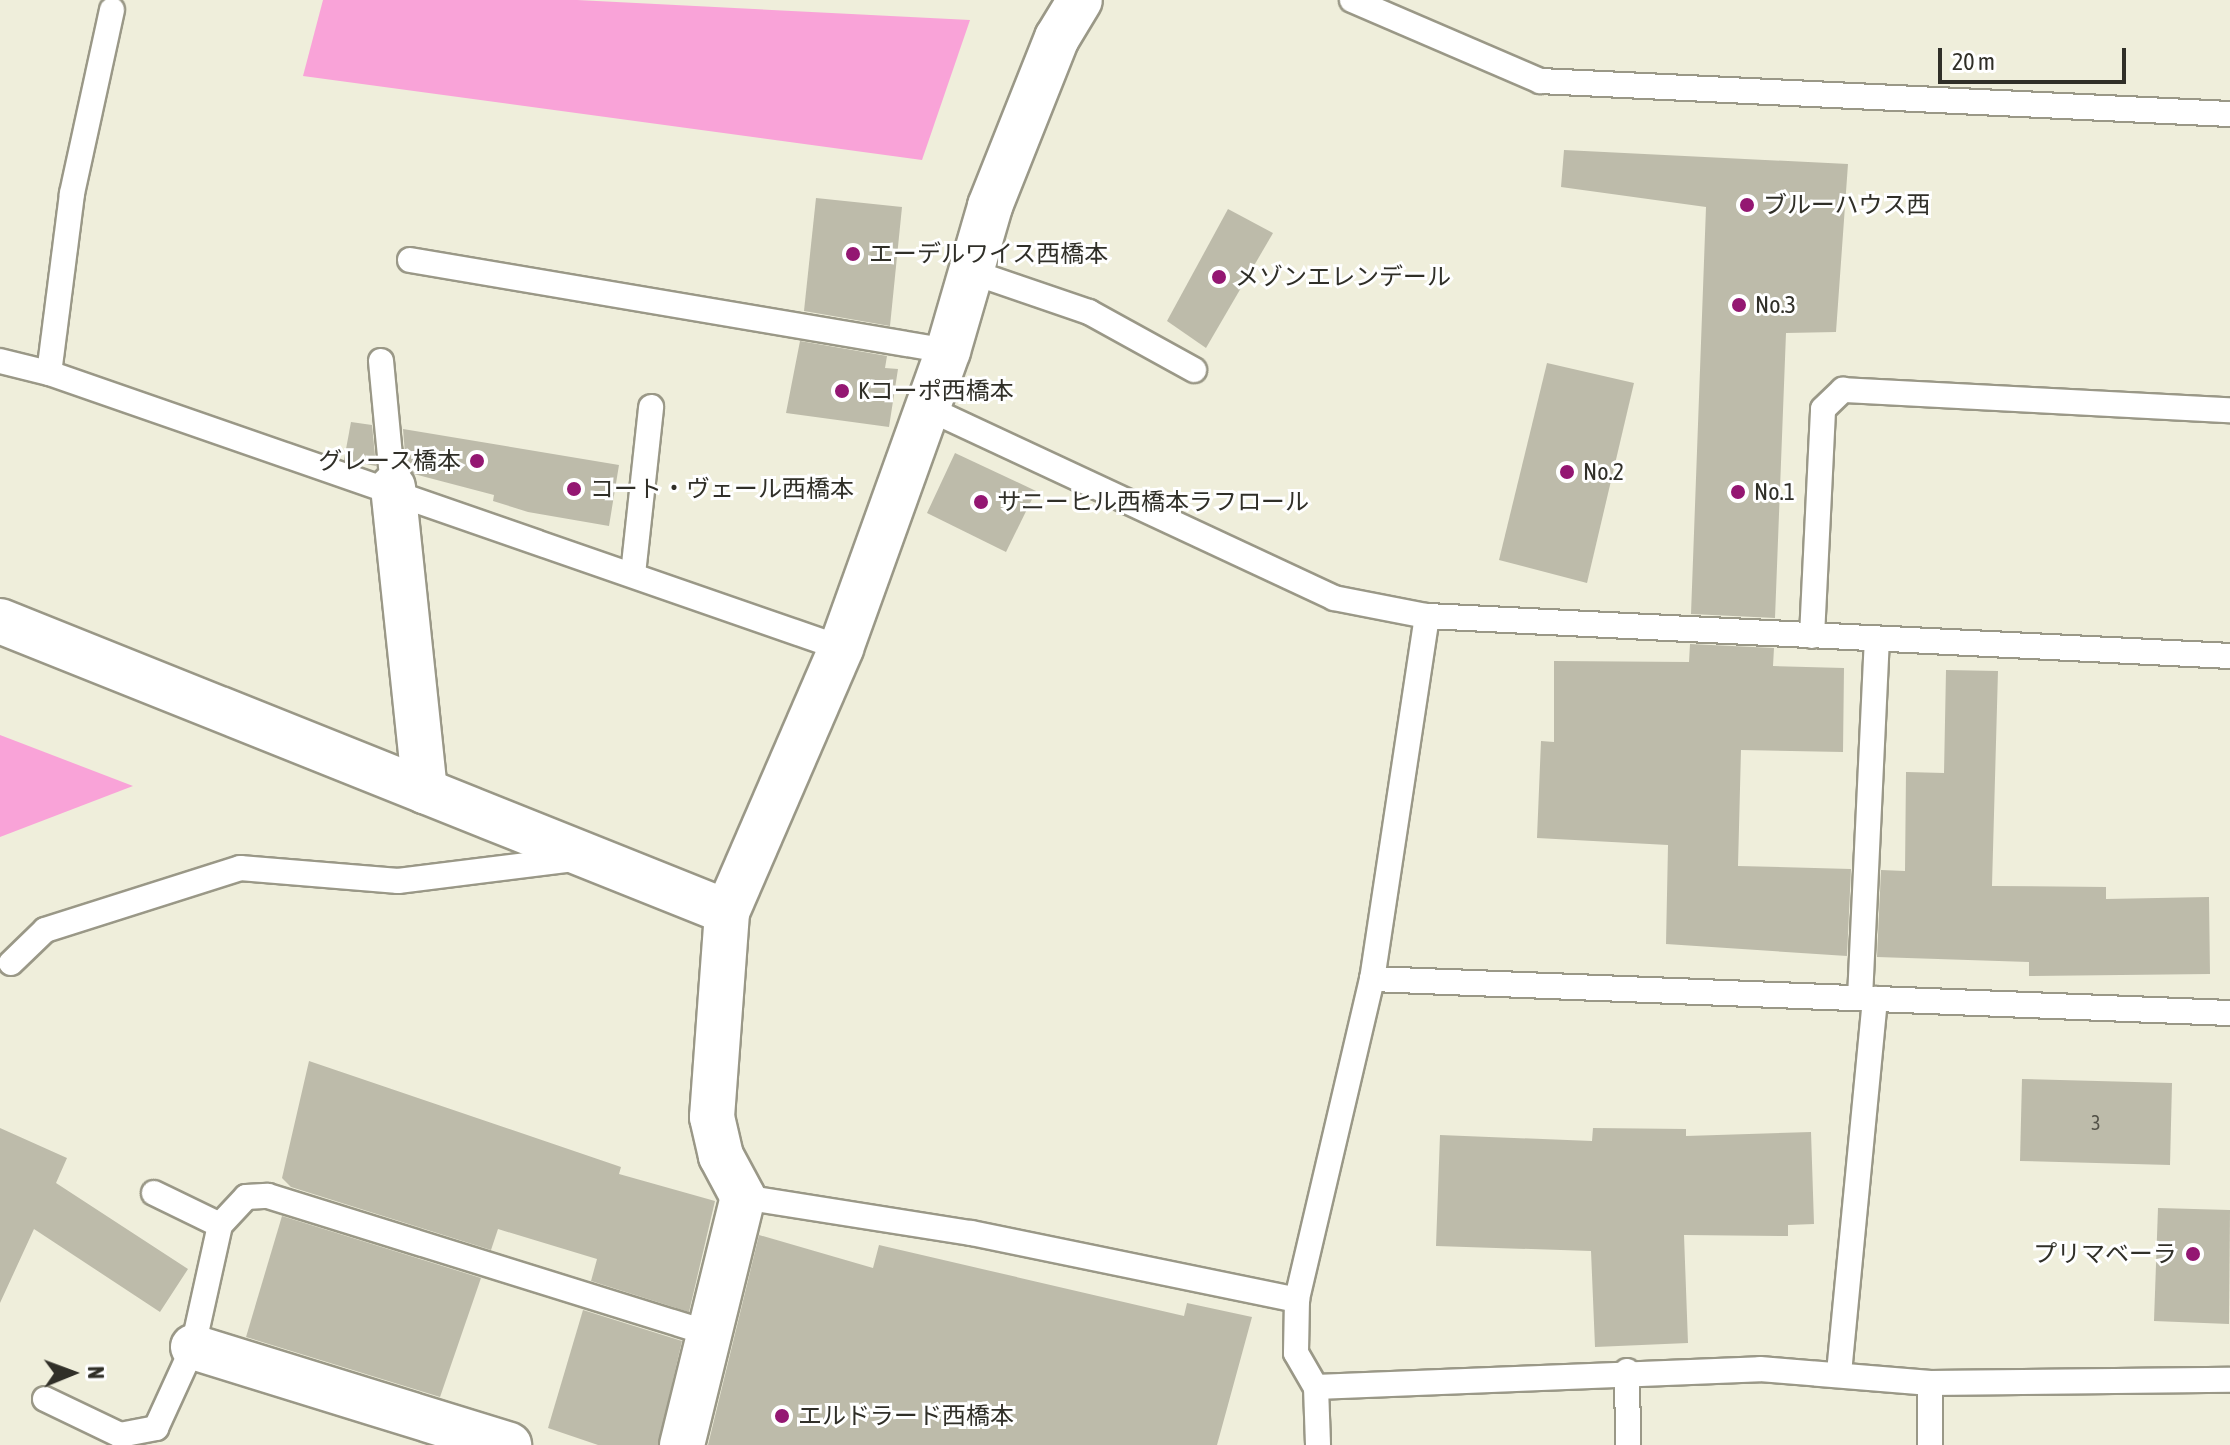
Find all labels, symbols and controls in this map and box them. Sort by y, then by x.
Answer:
scale bar [1942,32,2130,82]
text: 20 m [1952,48,1995,75]
place label: ブルーハウス西 [1763,191,1931,219]
marker: ブルーハウス西 [1738,196,1756,214]
place label: エーデルワイス西橋本 [869,240,1109,268]
marker: エーデルワイス西橋本 [844,245,862,263]
place label: メゾンエレンデール [1235,263,1451,291]
marker: メゾンエレンデール [1210,268,1228,286]
place label: No.3 [1755,291,1796,319]
marker: No.3 [1730,296,1748,314]
place label: Kコーポ西橋本 [858,377,1014,405]
marker: Kコーポ西橋本 [833,382,851,400]
place label: グレース橋本 [317,447,461,475]
marker: グレース橋本 [468,452,486,470]
place label: No.2 [1583,458,1624,486]
marker: No.2 [1558,463,1576,481]
place label: コート・ヴェール西橋本 [590,475,854,503]
place label: No.1 [1754,478,1795,506]
marker: コート・ヴェール西橋本 [565,480,583,498]
marker: No.1 [1729,483,1747,501]
place label: サニーヒル西橋本ラフロール [997,488,1309,516]
marker: サニーヒル西橋本ラフロール [972,493,990,511]
house number: 3 [2091,1110,2101,1134]
place label: プリマベーラ [2033,1240,2177,1268]
marker: プリマベーラ [2184,1245,2202,1263]
north arrow [32,1333,112,1413]
text: N [83,1366,109,1379]
place label: エルドラード西橋本 [798,1402,1014,1430]
marker: エルドラード西橋本 [773,1407,791,1425]

